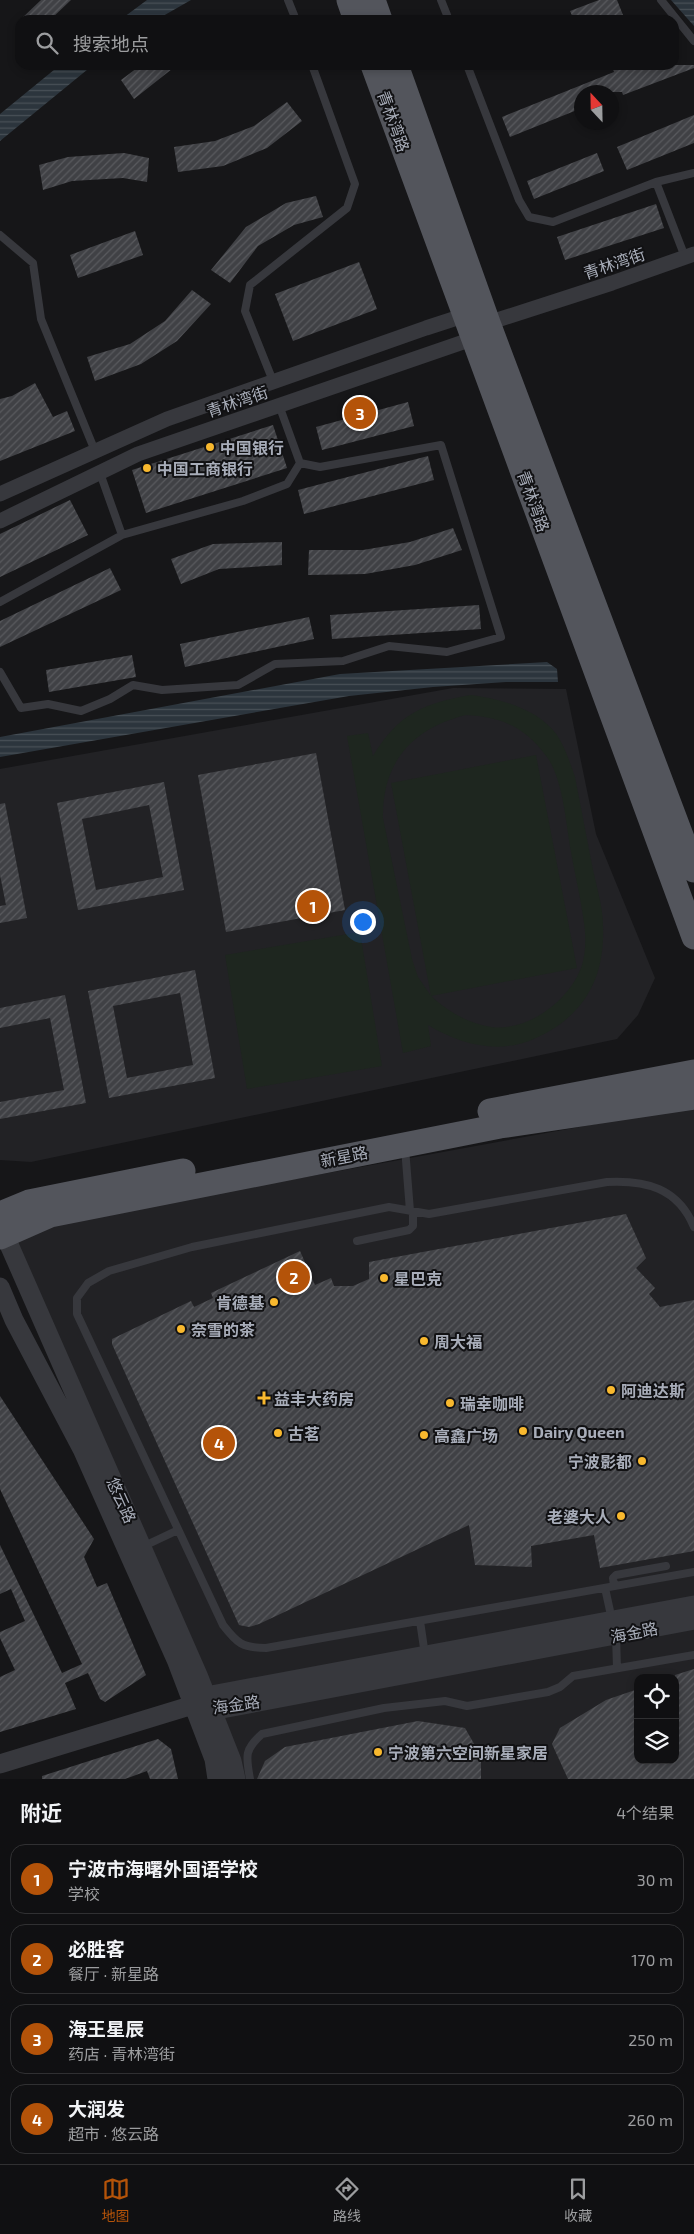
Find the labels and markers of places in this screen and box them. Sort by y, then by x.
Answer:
pin: 3 [344,394,376,432]
place label: 中国银行 [220,438,284,457]
marker: 中国银行 [204,441,216,453]
place label: 中国工商银行 [157,459,253,478]
marker: 中国工商银行 [141,462,153,474]
pin: 1 [297,887,329,925]
pin: 2 [278,1258,310,1296]
place label: 星巴克 [394,1269,442,1288]
marker: 星巴克 [378,1272,390,1284]
place label: 肯德基 [216,1293,265,1312]
marker: 肯德基 [268,1296,280,1308]
place label: 奈雪的茶 [191,1320,255,1339]
marker: 奈雪的茶 [175,1323,187,1335]
place label: 周大福 [434,1332,482,1351]
marker: 周大福 [418,1335,430,1347]
place label: 阿迪达斯 [621,1381,685,1400]
marker: 阿迪达斯 [605,1384,617,1396]
place label: 益丰大药房 [274,1389,354,1408]
marker: 益丰大药房 [258,1392,270,1404]
place label: 瑞幸咖啡 [460,1394,524,1413]
marker: 瑞幸咖啡 [444,1397,456,1409]
place label: Dairy Queen [533,1422,625,1442]
pin: 4 [203,1424,235,1462]
place label: 古茗 [288,1424,320,1443]
marker: Dairy Queen [517,1425,529,1437]
place label: 高鑫广场 [434,1426,498,1445]
marker: 古茗 [272,1427,284,1439]
marker: 高鑫广场 [418,1429,430,1441]
place label: 宁波影都 [568,1452,632,1471]
marker: 宁波影都 [636,1455,648,1467]
place label: 老婆大人 [547,1507,611,1526]
marker: 老婆大人 [615,1510,627,1522]
place label: 宁波第六空间新星家居 [388,1743,548,1762]
marker: 宁波第六空间新星家居 [372,1746,384,1758]

